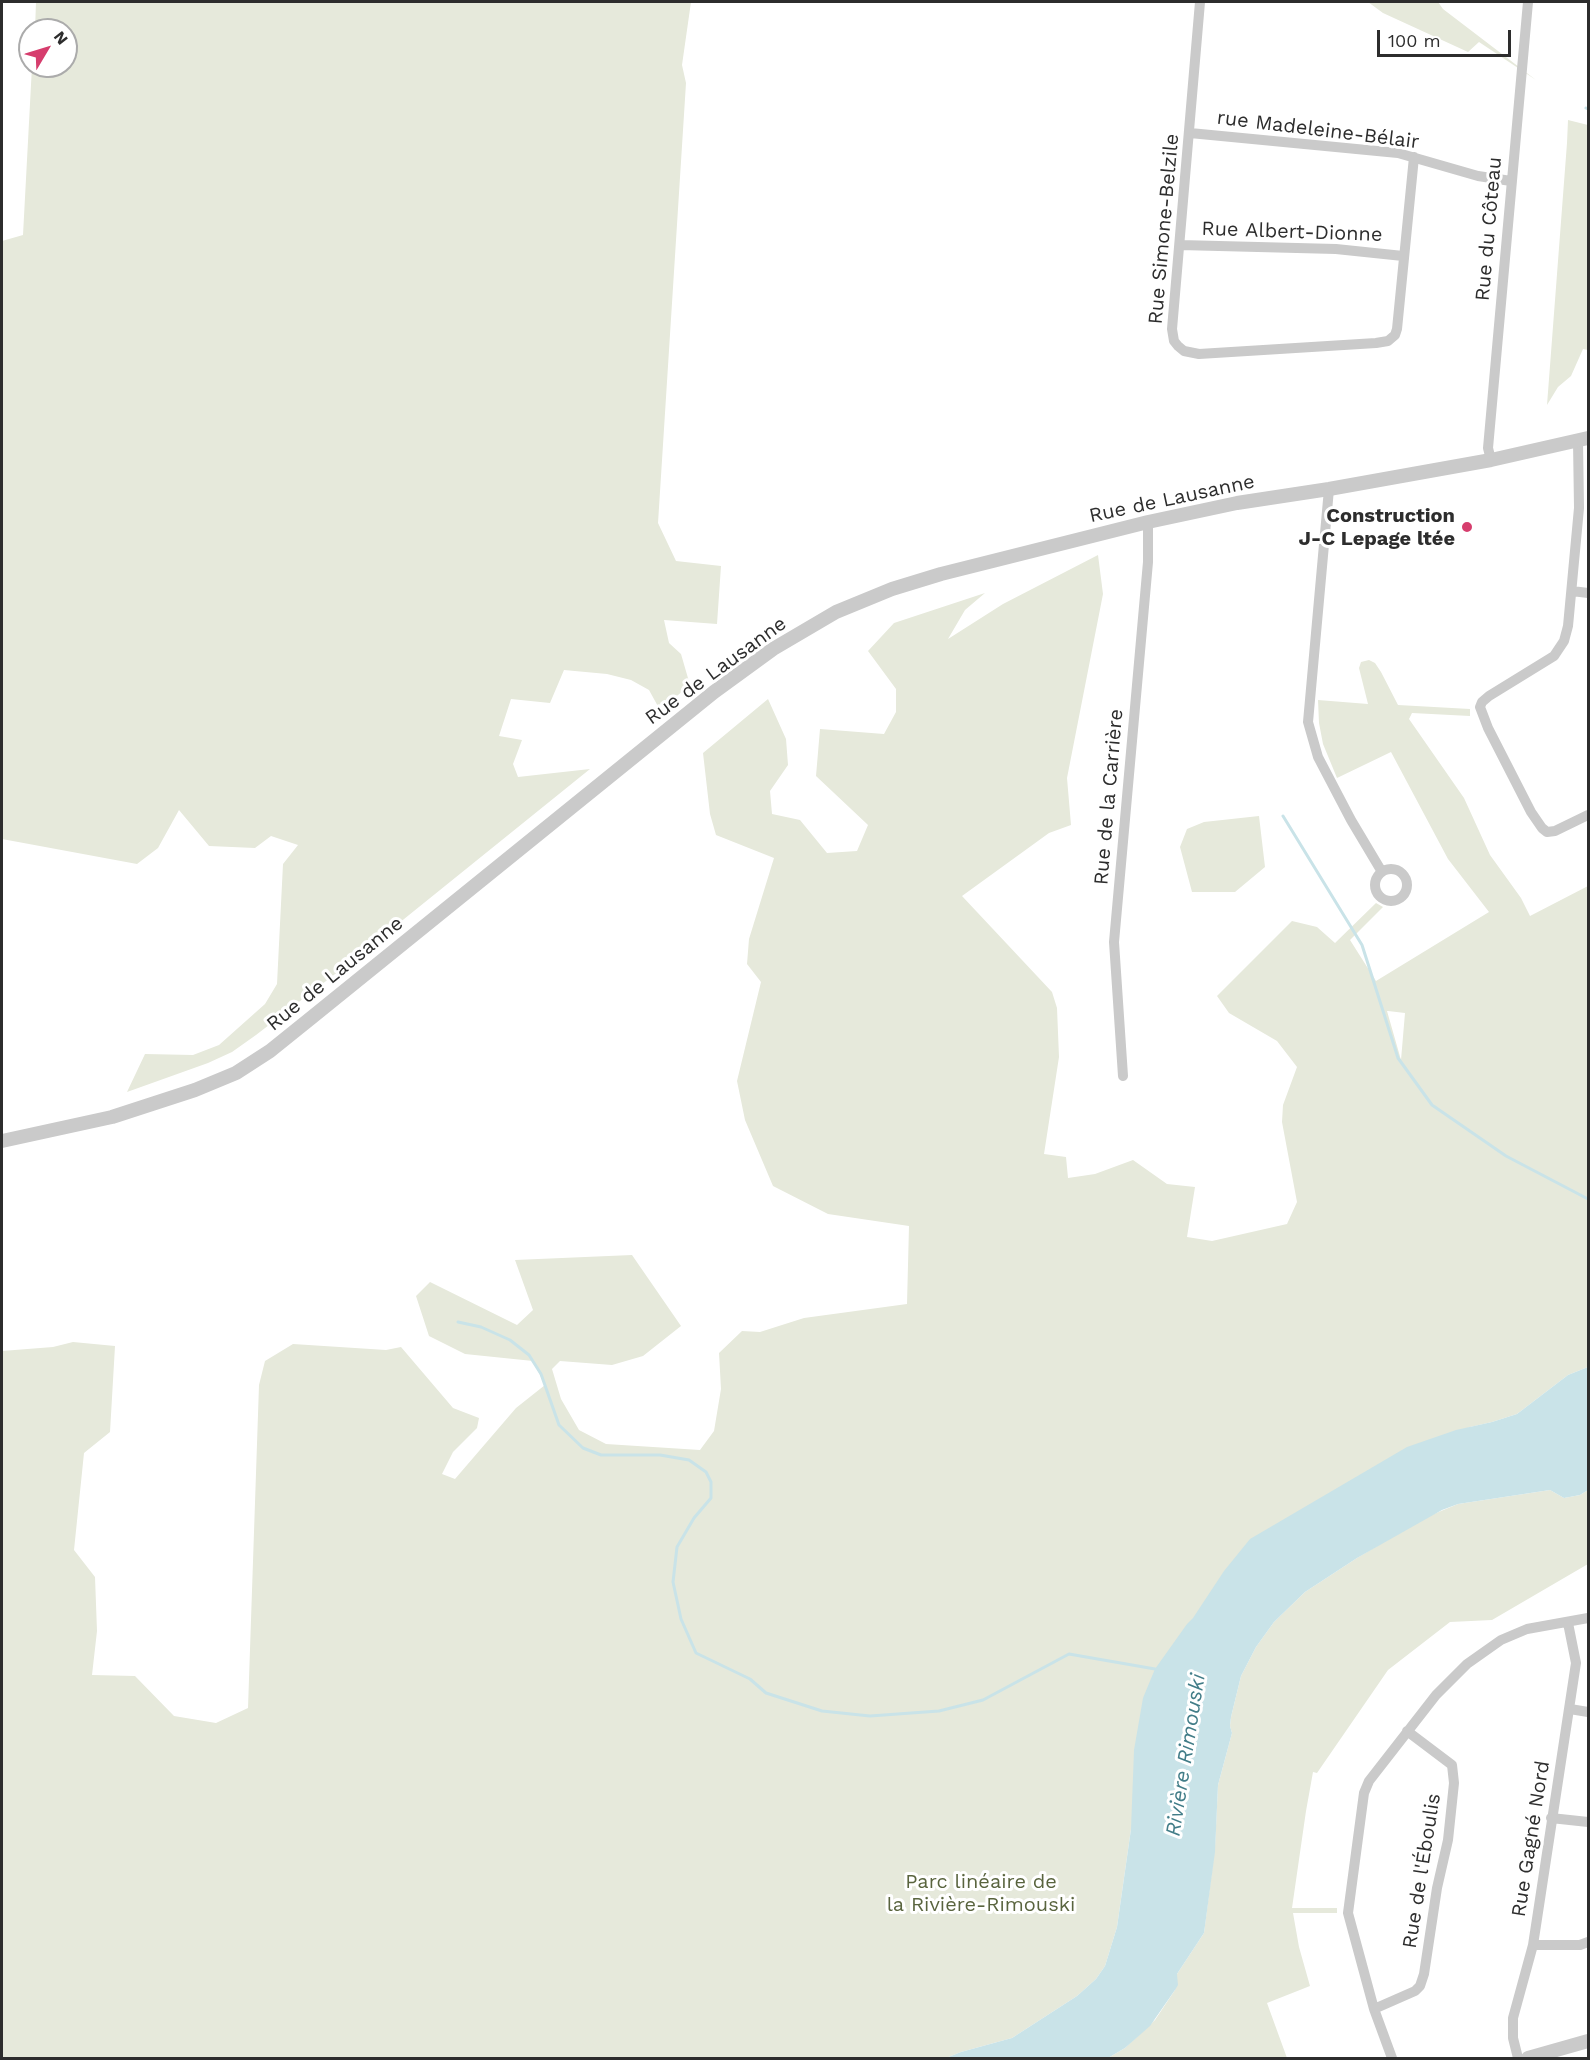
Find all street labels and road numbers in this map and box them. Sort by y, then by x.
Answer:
street label: rue Madeleine-Bélair [1215,106,1421,154]
street label: Rue Simone-Belzile [1144,133,1184,325]
street label: Rue du Côteau [1471,156,1507,302]
street label: Rue Albert-Dionne [1201,217,1383,247]
street label: Rue de Lausanne [1087,470,1257,528]
street label: Rue de Lausanne [641,612,791,730]
street label: Rue de la Carrière [1089,708,1129,886]
street label: Rue de Lausanne [262,912,408,1036]
street label: Rue Gagné Nord [1507,1759,1555,1919]
street label: Rue de l'Éboulis [1398,1792,1446,1950]

